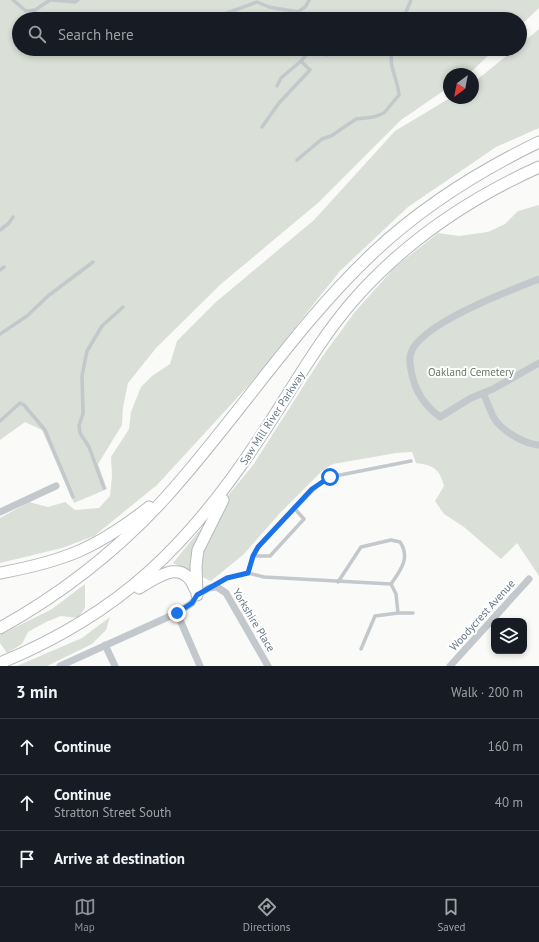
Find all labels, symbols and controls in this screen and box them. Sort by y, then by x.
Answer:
search box [12,12,527,56]
icon: search [26,23,48,45]
text: Search here [58,25,134,44]
north arrow [443,68,479,104]
park label: Oakland Cemetery [428,365,515,379]
street label: Saw Mill River Parkway [236,368,308,467]
route start [321,468,339,486]
street label: Woodycrest Avenue [446,576,518,653]
street label: Yorkshire Place [230,586,279,654]
route end [168,604,186,622]
map controls [491,618,527,654]
button: layers [491,618,527,654]
text: 3 min [16,681,57,703]
text: Walk · 200 m [451,684,523,701]
icon: ahead [16,736,38,758]
text: Continue [54,737,111,756]
text: 160 m [488,738,523,755]
text: Continue [54,785,111,804]
icon: ahead [16,792,38,814]
text: 40 m [495,794,523,811]
text: Stratton Street South [54,804,171,821]
icon: arrive [16,848,38,870]
text: Arrive at destination [54,849,185,868]
tab: Map [74,896,96,934]
tab: Directions [243,896,290,934]
tab: Saved [437,896,465,934]

